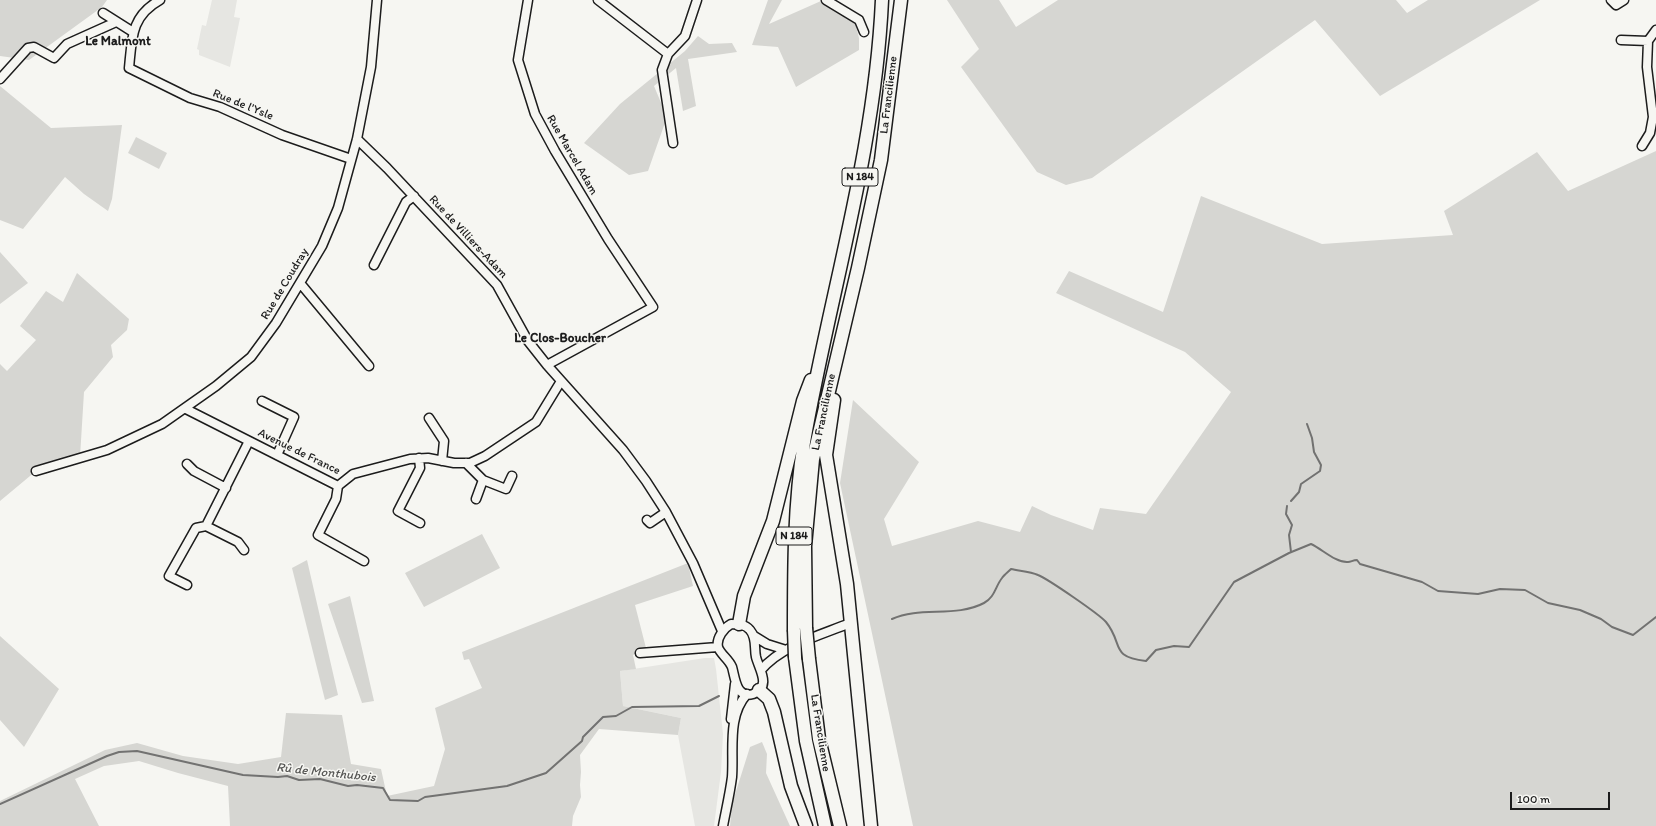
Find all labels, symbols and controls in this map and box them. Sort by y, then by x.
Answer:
district label: Le Malmont [85,34,151,50]
street label: La Francilienne [877,55,901,135]
street label: Rue de l'Ysle [211,86,275,124]
street label: Rue Marcel Adam [543,112,601,198]
road number: N 184 [842,168,878,186]
street label: Rue de Villiers-Adam [426,192,510,282]
street label: Rue de Coudray [258,246,312,322]
district label: Le Clos-Boucher [514,331,606,347]
street label: La Francilienne [809,372,839,452]
street label: Avenue de France [255,426,343,478]
road number: N 184 [776,527,812,545]
street label: La Francilienne [807,693,833,773]
water label: Rû de Monthubois [276,760,376,786]
scale bar [1512,784,1612,810]
text: 100 m [1517,792,1550,806]

